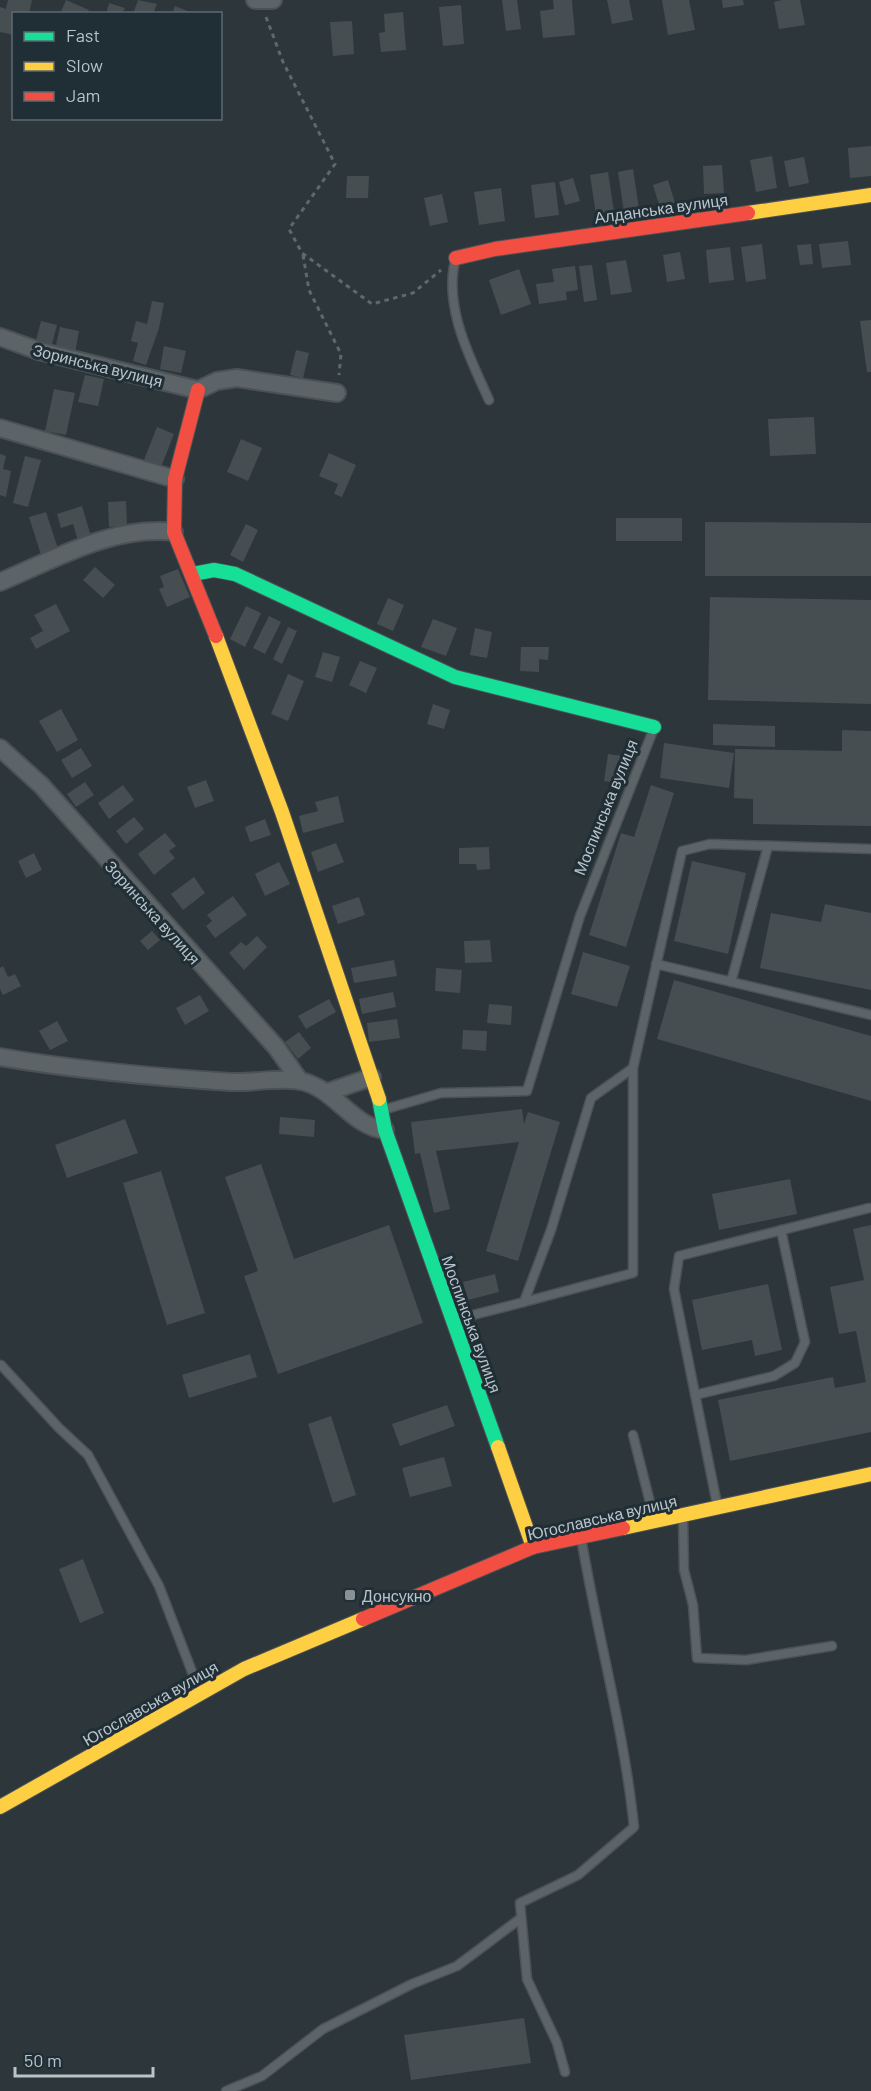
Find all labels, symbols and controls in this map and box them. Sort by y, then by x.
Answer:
legend [12,12,222,120]
text: Fast [66,24,100,46]
text: Slow [66,54,103,76]
text: Jam [66,84,100,106]
street label: Алданська вулиця [593,189,729,227]
street label: Зоринська вулиця [31,340,165,390]
street label: Моспинська вулиця [569,736,641,878]
street label: Зоринська вулиця [101,856,205,968]
street label: Моспинська вулиця [438,1253,506,1395]
street label: Югославська вулиця [525,1491,679,1543]
place label: Донсукно [362,1586,432,1605]
marker: Донсукно [343,1588,357,1602]
street label: Югославська вулиця [79,1657,221,1749]
scale bar [15,2040,153,2078]
text: 50 m [24,2049,62,2071]

